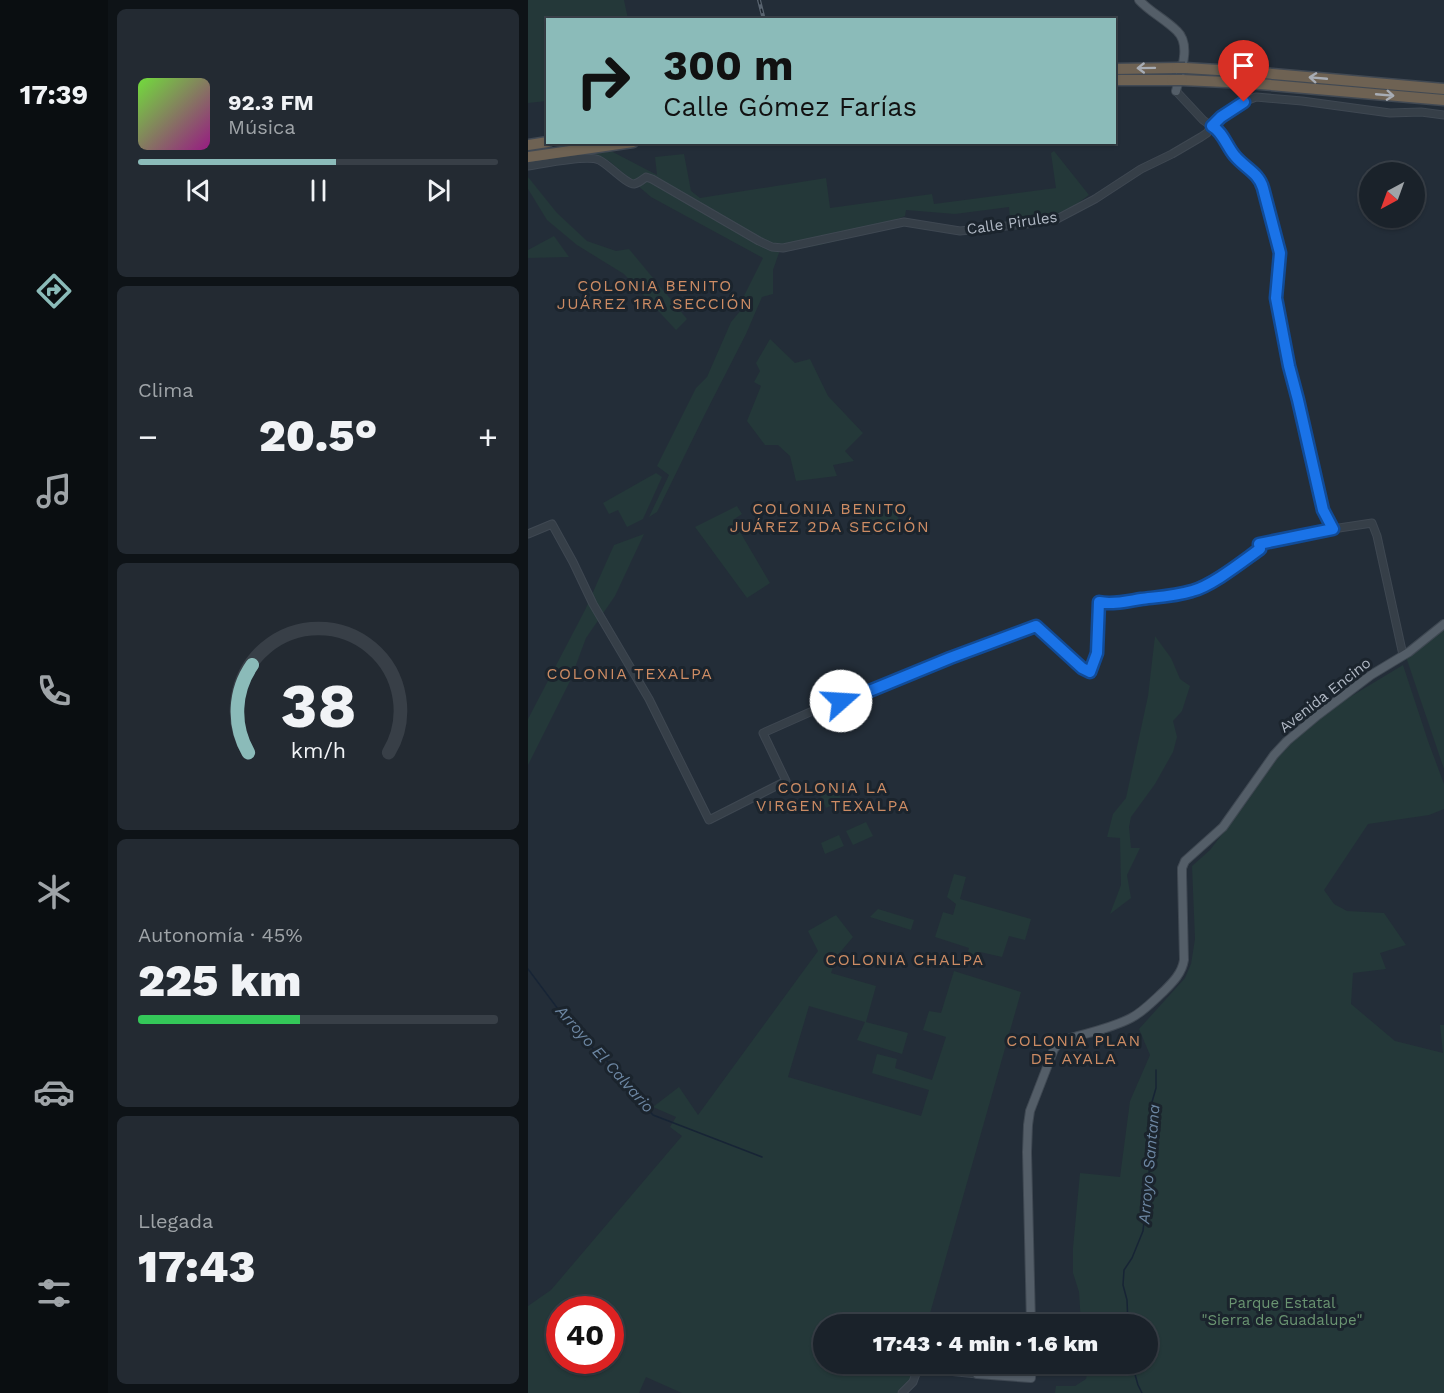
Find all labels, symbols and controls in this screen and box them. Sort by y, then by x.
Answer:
pin [1218,40,1269,102]
text: 300 m [663,41,794,90]
icon: right [564,42,642,120]
icon: arrive [1227,49,1260,82]
one-way arrow [1136,62,1156,74]
one-way arrow [1308,72,1328,83]
text: 17:39 [20,79,88,111]
text: 92.3 FM [228,90,314,115]
one-way arrow [1375,90,1395,101]
text: Calle Gómez Farías [663,91,917,123]
text: Música [228,115,296,139]
north arrow [1359,162,1425,228]
map controls [1359,162,1425,228]
icon: previous [182,174,215,207]
icon: pause [302,174,335,207]
icon: next [422,174,455,207]
street label: Calle Pirules [965,208,1059,238]
icon: directions [33,270,75,312]
district label: COLONIA BENITO JUÁREZ 1RA SECCIÓN [557,276,753,313]
text: Clima [138,378,194,402]
text: 20.5° [259,409,377,462]
text: − [138,417,158,456]
text: + [478,417,498,456]
icon: music [33,470,75,512]
district label: COLONIA BENITO JUÁREZ 2DA SECCIÓN [730,499,930,536]
street label: Avenida Encino [1276,654,1374,736]
district label: COLONIA TEXALPA [547,664,713,683]
position arrow [809,669,873,733]
icon: phone [33,670,75,712]
text: 38 [280,670,356,743]
text: km/h [290,739,346,764]
district label: COLONIA LA VIRGEN TEXALPA [756,778,910,815]
icon: climate [33,871,75,913]
text: Autonomía · 45% [138,923,303,947]
district label: COLONIA CHALPA [825,950,985,969]
text: 225 km [138,954,301,1007]
water label: Arroyo El Calvario [551,1001,658,1116]
district label: COLONIA PLAN DE AYALA [1006,1031,1142,1068]
icon: car [33,1071,75,1113]
water label: Arroyo Santana [1134,1103,1164,1226]
text: Llegada [138,1209,213,1233]
text: 17:43 [138,1240,255,1293]
icon: filters [33,1272,75,1314]
park label: Parque Estatal "Sierra de Guadalupe" [1202,1294,1362,1329]
speed limit sign: 40 [546,1296,624,1374]
text: 17:43 · 4 min · 1.6 km [873,1331,1098,1356]

